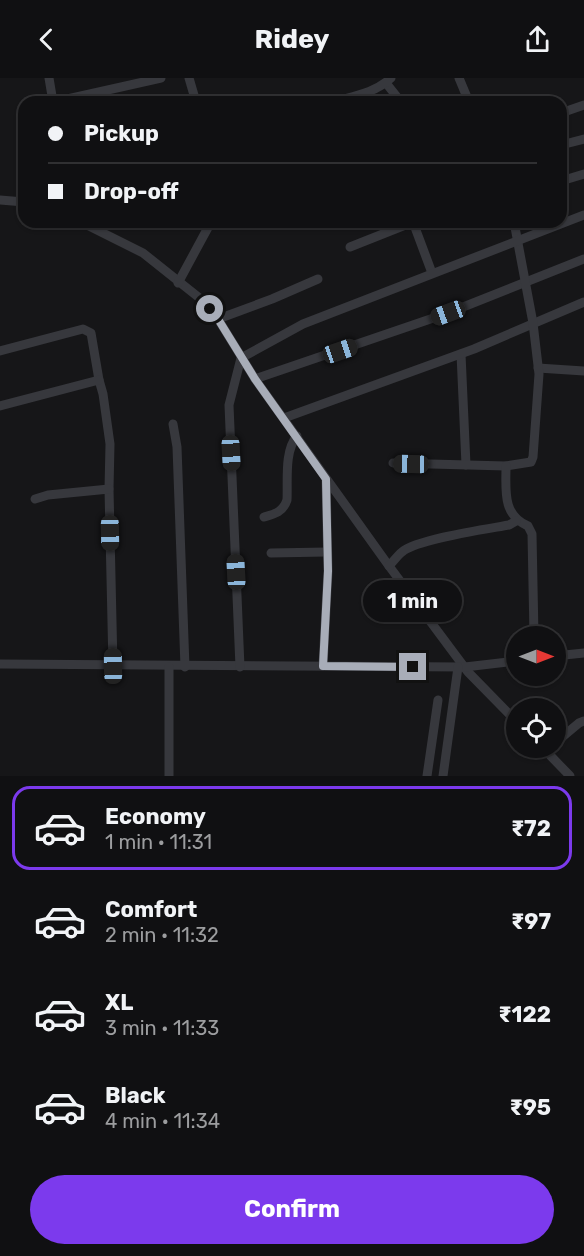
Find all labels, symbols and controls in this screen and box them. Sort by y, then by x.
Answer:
icon: back [30,23,63,56]
text: Ridey [255,23,329,55]
icon: share [521,23,554,56]
text: Pickup [84,120,159,147]
text: Drop-off [84,178,179,205]
route start [196,295,223,322]
car [428,298,468,328]
car [320,337,360,365]
car [221,435,241,471]
car [393,455,429,473]
car [101,515,119,551]
car [226,554,246,590]
callout: 1 min [364,580,462,622]
text: 1 min [387,589,438,613]
north arrow [506,626,566,686]
map controls [506,626,566,758]
car [104,648,122,684]
route end [399,653,426,680]
button: locate [506,698,566,758]
icon: car [33,801,87,855]
text: Economy [105,803,206,830]
text: ₹72 [511,815,551,842]
text: 1 min · 11:31 [105,830,212,854]
icon: car [33,894,87,948]
text: Comfort [105,896,197,923]
text: ₹97 [511,908,551,935]
text: 2 min · 11:32 [105,923,219,947]
icon: car [33,987,87,1041]
text: XL [105,989,133,1016]
text: ₹122 [498,1001,551,1028]
text: 3 min · 11:33 [105,1016,219,1040]
icon: car [33,1080,87,1134]
text: Black [105,1082,166,1109]
text: ₹95 [509,1094,551,1121]
text: 4 min · 11:34 [105,1109,220,1133]
button: Confirm [30,1175,554,1244]

